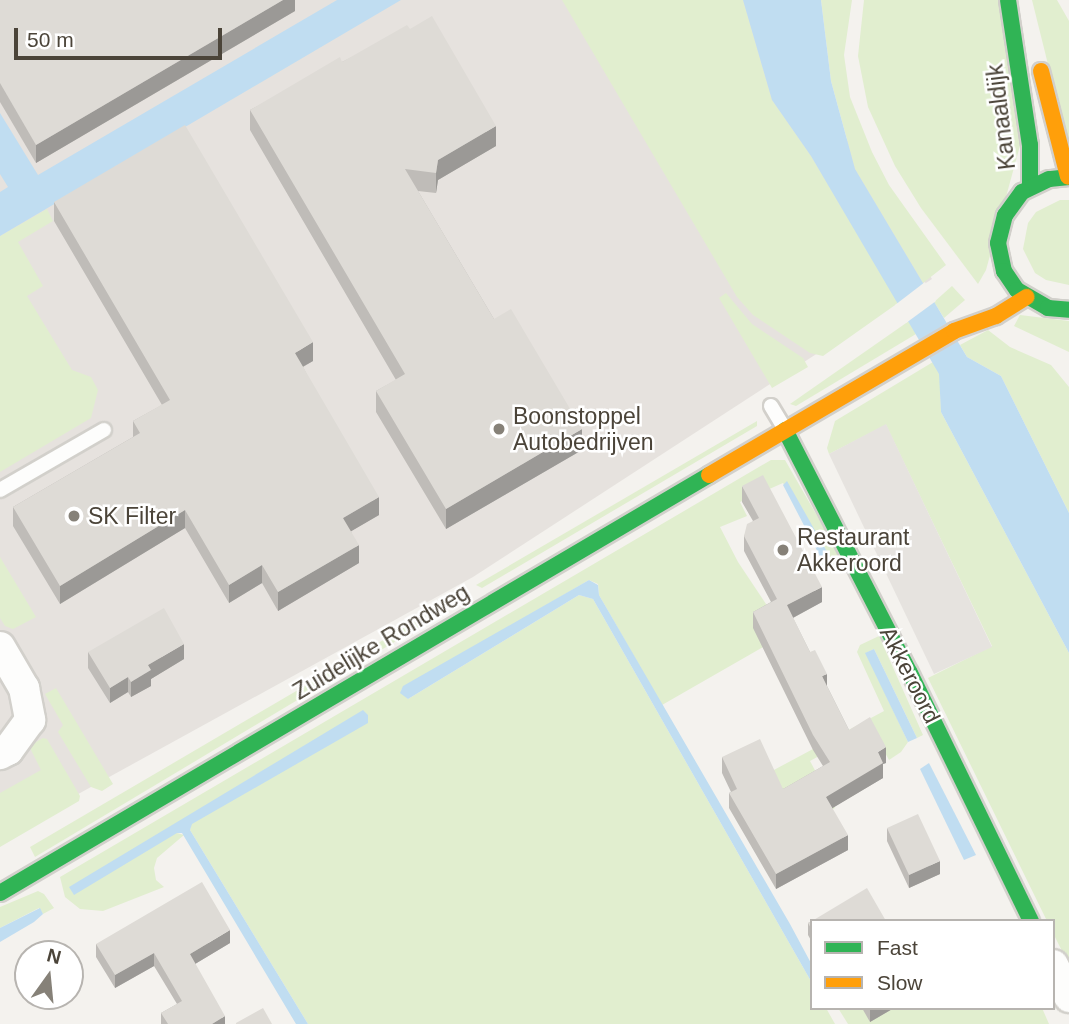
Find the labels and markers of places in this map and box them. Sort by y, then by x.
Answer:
place label: Boonstoppel Autobedrijven [513,402,654,456]
marker: Boonstoppel Autobedrijven [491,421,507,437]
place label: SK Filter [88,502,176,530]
marker: SK Filter [66,508,82,524]
place label: Restaurant Akkeroord [797,523,910,577]
marker: Restaurant Akkeroord [775,542,791,558]

